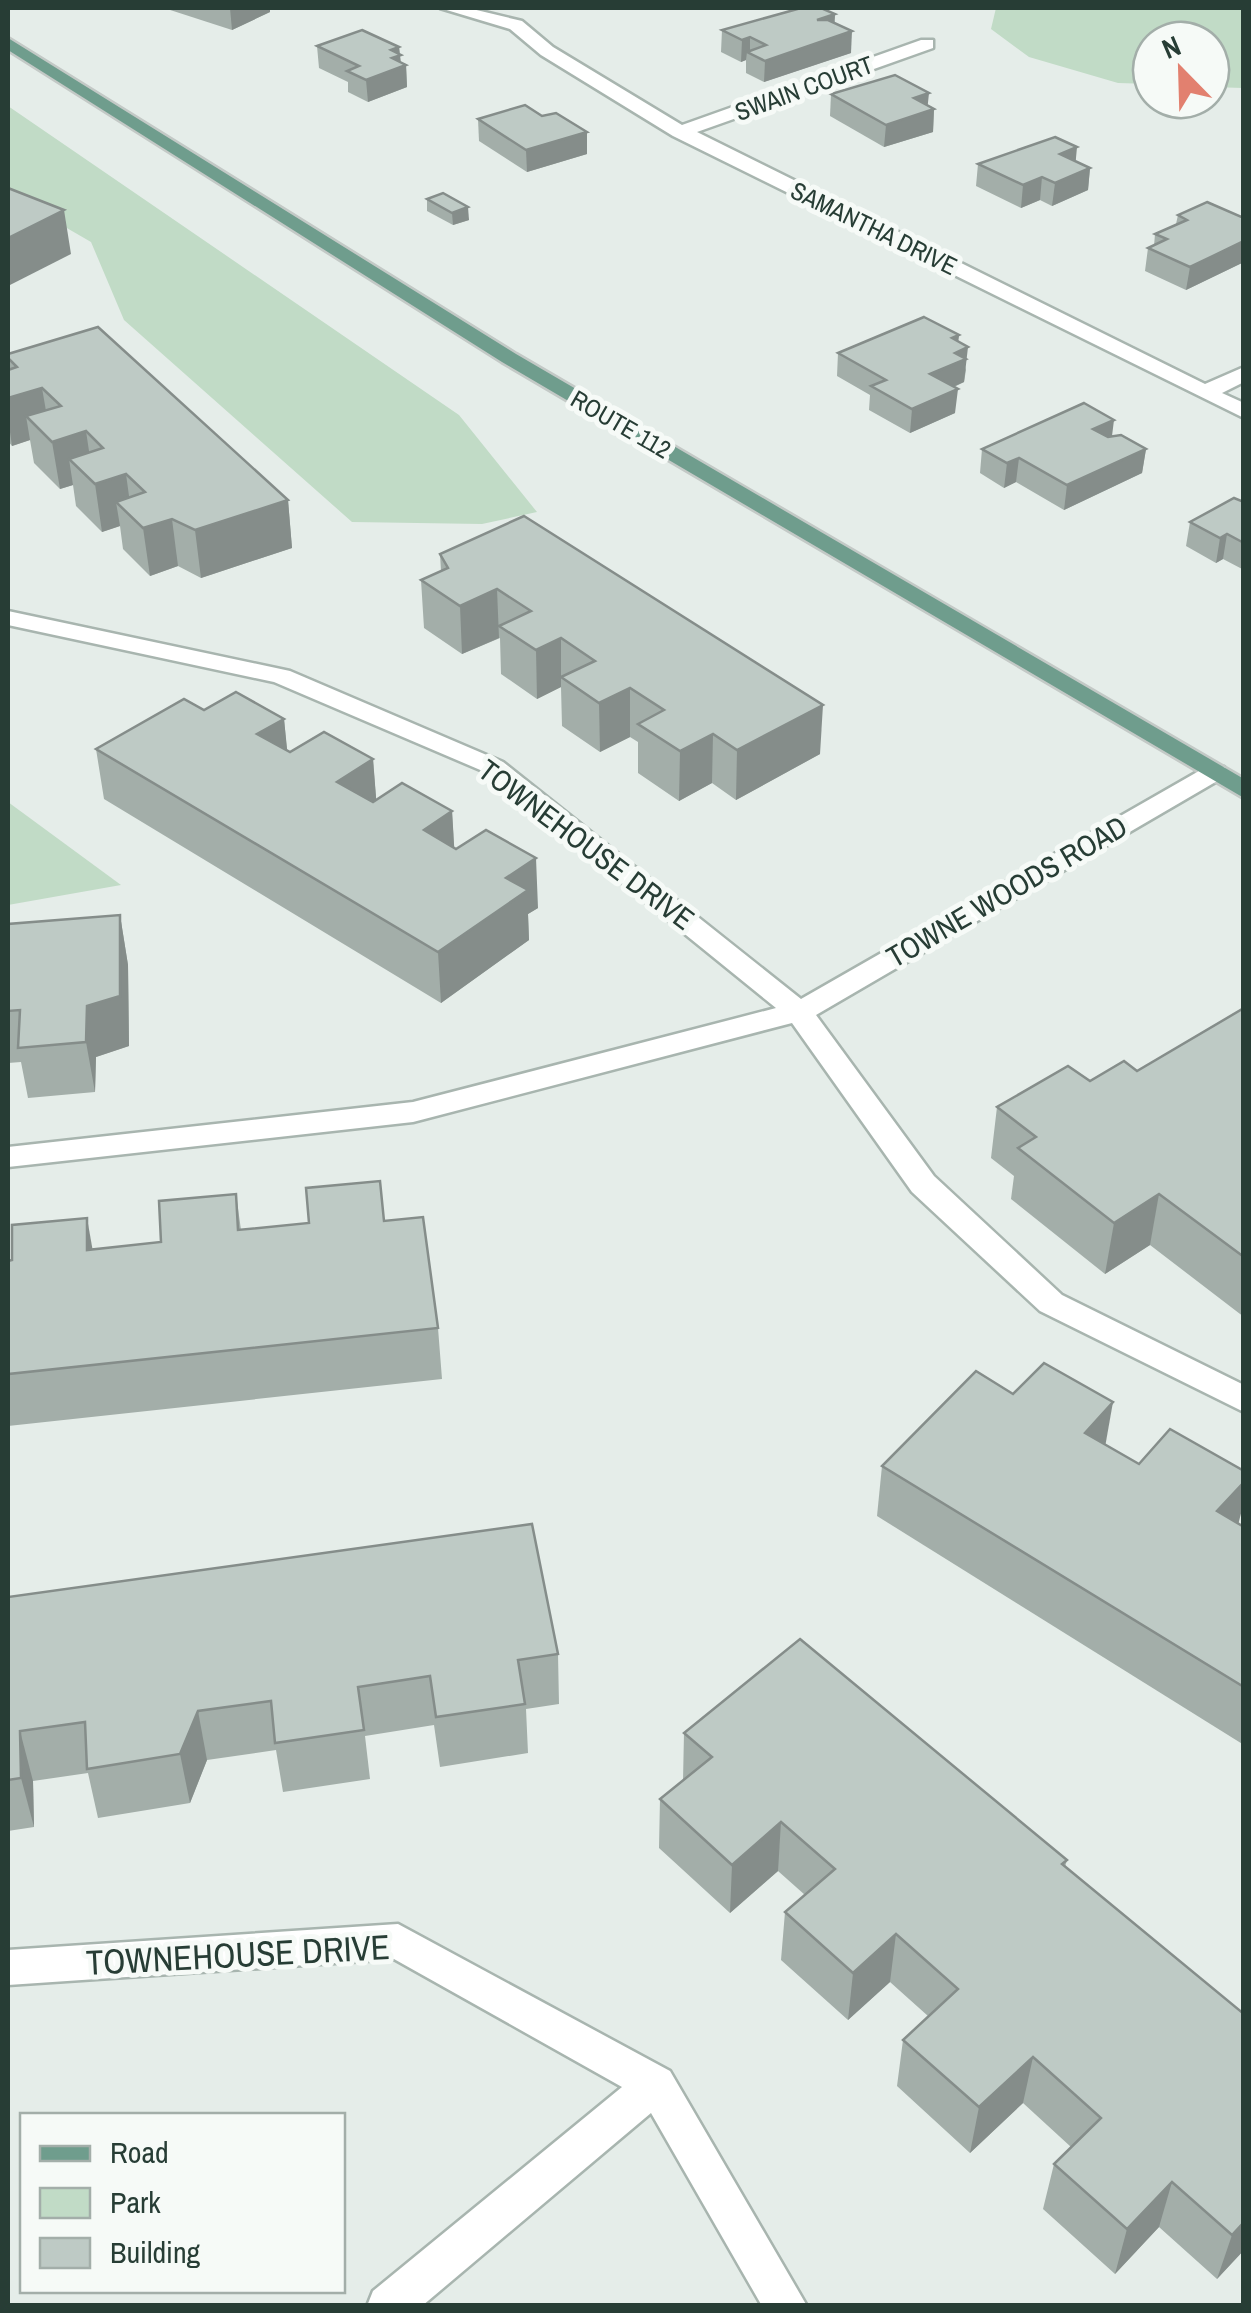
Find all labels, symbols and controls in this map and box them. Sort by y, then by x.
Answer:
north arrow [1131,20,1231,120]
text: N [1156,26,1186,68]
street label: SWAIN COURT [730,47,878,129]
street label: SAMANTHA DRIVE [785,173,963,283]
street label: ROUTE 112 [565,382,677,466]
street label: TOWNEHOUSE DRIVE [470,750,703,939]
street label: TOWNE WOODS ROAD [879,806,1134,976]
street label: TOWNEHOUSE DRIVE [85,1923,391,1986]
legend [20,2113,345,2293]
text: Road [110,2132,169,2172]
text: Park [110,2182,161,2222]
text: Building [110,2232,201,2272]

